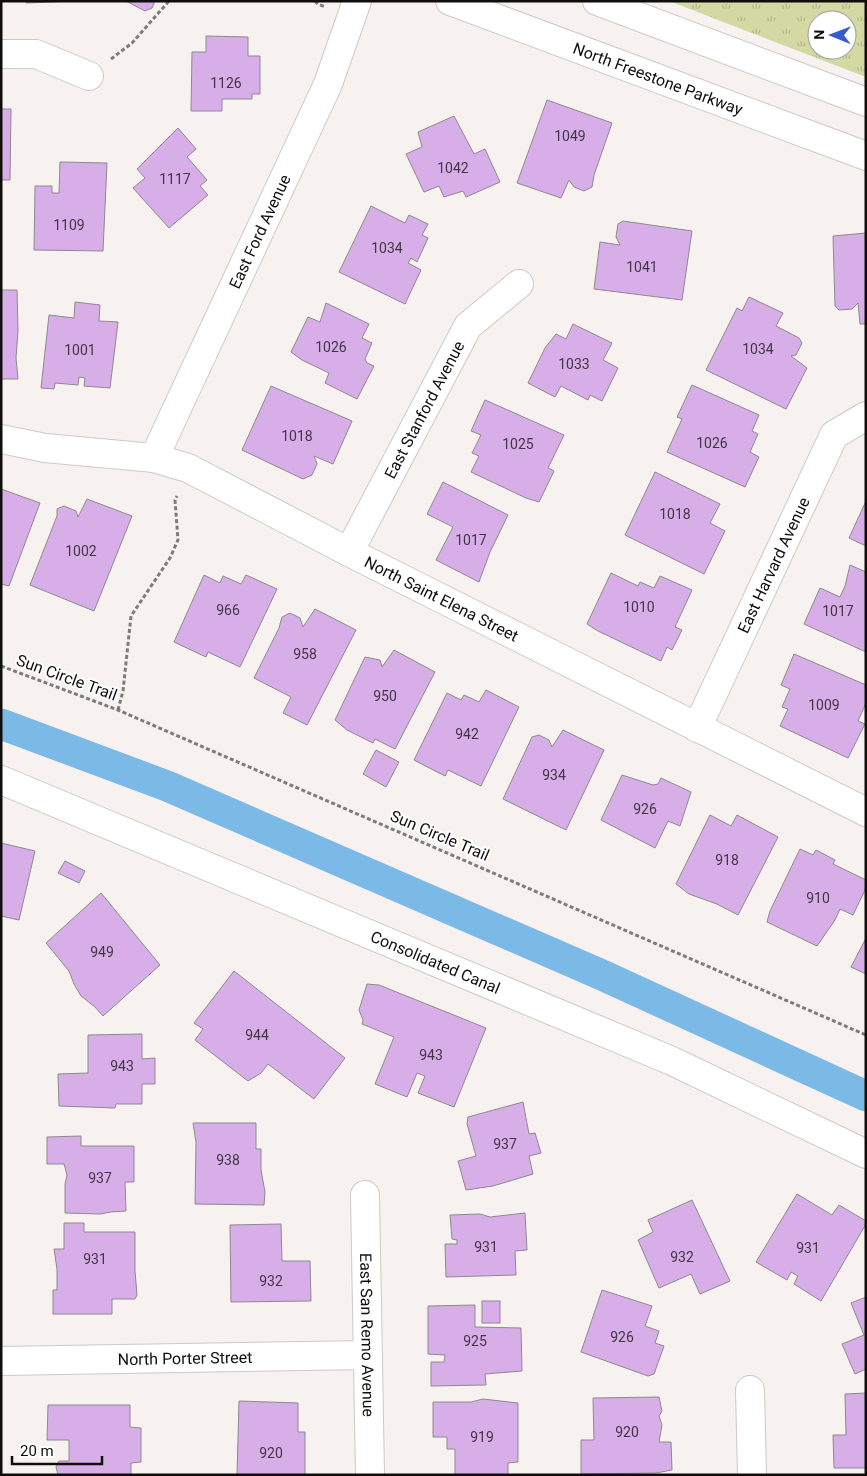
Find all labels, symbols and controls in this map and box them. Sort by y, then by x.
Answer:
north arrow [807,10,857,60]
text: N [811,30,827,40]
street label: North Freestone Parkway [570,39,746,119]
house number: 1126 [210,75,242,91]
house number: 1049 [554,128,586,144]
house number: 1042 [437,160,469,176]
house number: 1117 [159,171,191,187]
street label: East Ford Avenue [225,171,295,292]
house number: 1109 [53,217,85,233]
house number: 1034 [371,240,403,256]
house number: 1041 [626,259,658,275]
street label: East Stanford Avenue [380,338,468,482]
house number: 1026 [315,339,347,355]
house number: 1034 [742,341,774,357]
house number: 1001 [64,342,96,358]
house number: 1033 [558,356,590,372]
house number: 1018 [281,428,313,444]
house number: 1026 [696,435,728,451]
house number: 1025 [502,436,534,452]
street label: East Harvard Avenue [734,494,814,636]
house number: 1018 [659,506,691,522]
house number: 1017 [455,532,487,548]
house number: 1002 [65,543,97,559]
street label: North Saint Elena Street [361,552,521,646]
house number: 1010 [623,599,655,615]
house number: 966 [216,602,240,618]
house number: 1017 [822,603,854,619]
house number: 958 [293,646,317,662]
street label: Sun Circle Trail [14,650,120,704]
house number: 950 [373,688,397,704]
house number: 1009 [808,697,840,713]
house number: 942 [455,726,479,742]
house number: 934 [542,767,566,783]
house number: 926 [633,801,657,817]
street label: Sun Circle Trail [387,806,492,865]
house number: 918 [715,852,739,868]
house number: 910 [806,890,830,906]
street label: Consolidated Canal [368,927,503,998]
house number: 949 [90,944,114,960]
house number: 944 [245,1027,269,1043]
house number: 943 [419,1047,443,1063]
house number: 943 [110,1058,134,1074]
house number: 937 [493,1136,517,1152]
house number: 938 [216,1152,240,1168]
house number: 937 [88,1170,112,1186]
house number: 931 [474,1239,498,1255]
house number: 931 [796,1240,820,1256]
house number: 932 [670,1249,694,1265]
house number: 931 [83,1251,107,1267]
street label: East San Remo Avenue [356,1253,378,1417]
house number: 932 [259,1273,283,1289]
house number: 926 [610,1329,634,1345]
house number: 925 [463,1333,487,1349]
street label: North Porter Street [118,1348,252,1369]
house number: 920 [615,1424,639,1440]
house number: 919 [470,1429,494,1445]
scale bar [12,1434,102,1466]
text: 20 m [20,1442,54,1460]
house number: 920 [259,1445,283,1461]

